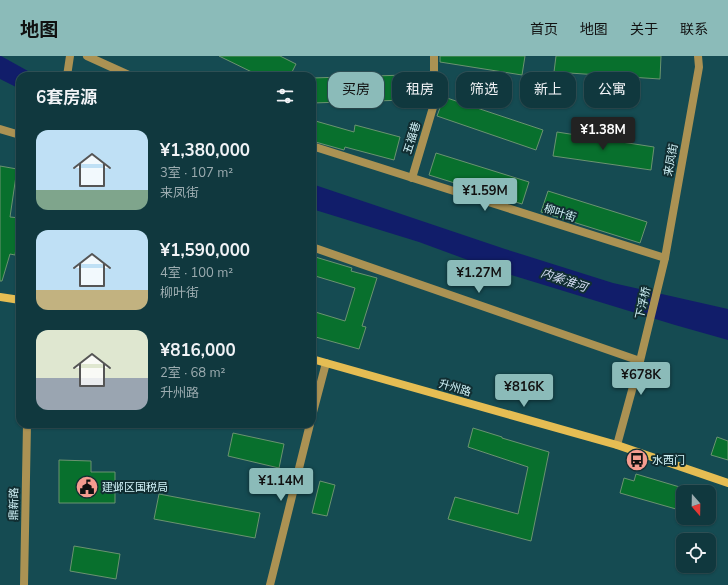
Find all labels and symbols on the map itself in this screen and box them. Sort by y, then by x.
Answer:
pin: ¥1.38M [570,117,636,151]
street label: 五福巷 [400,120,424,156]
street label: 来凤街 [661,142,681,178]
pin: ¥1.59M [452,178,518,212]
street label: 柳叶街 [542,201,578,225]
pin: ¥1.27M [446,260,512,294]
water label: 内秦淮河 [539,265,591,296]
street label: 下浮桥 [632,285,654,321]
pin: ¥678K [613,362,669,396]
pin: ¥816K [496,374,552,408]
street label: 升州路 [437,376,473,400]
bus stop icon: 水西门 [624,447,650,473]
place label: 水西门 [652,453,685,468]
pin: ¥1.14M [248,468,314,502]
public building icon: 建邺区国税局 [74,474,100,500]
place label: 建邺区国税局 [102,480,168,495]
north arrow [676,485,716,525]
street label: 鼎新路 [6,487,22,521]

